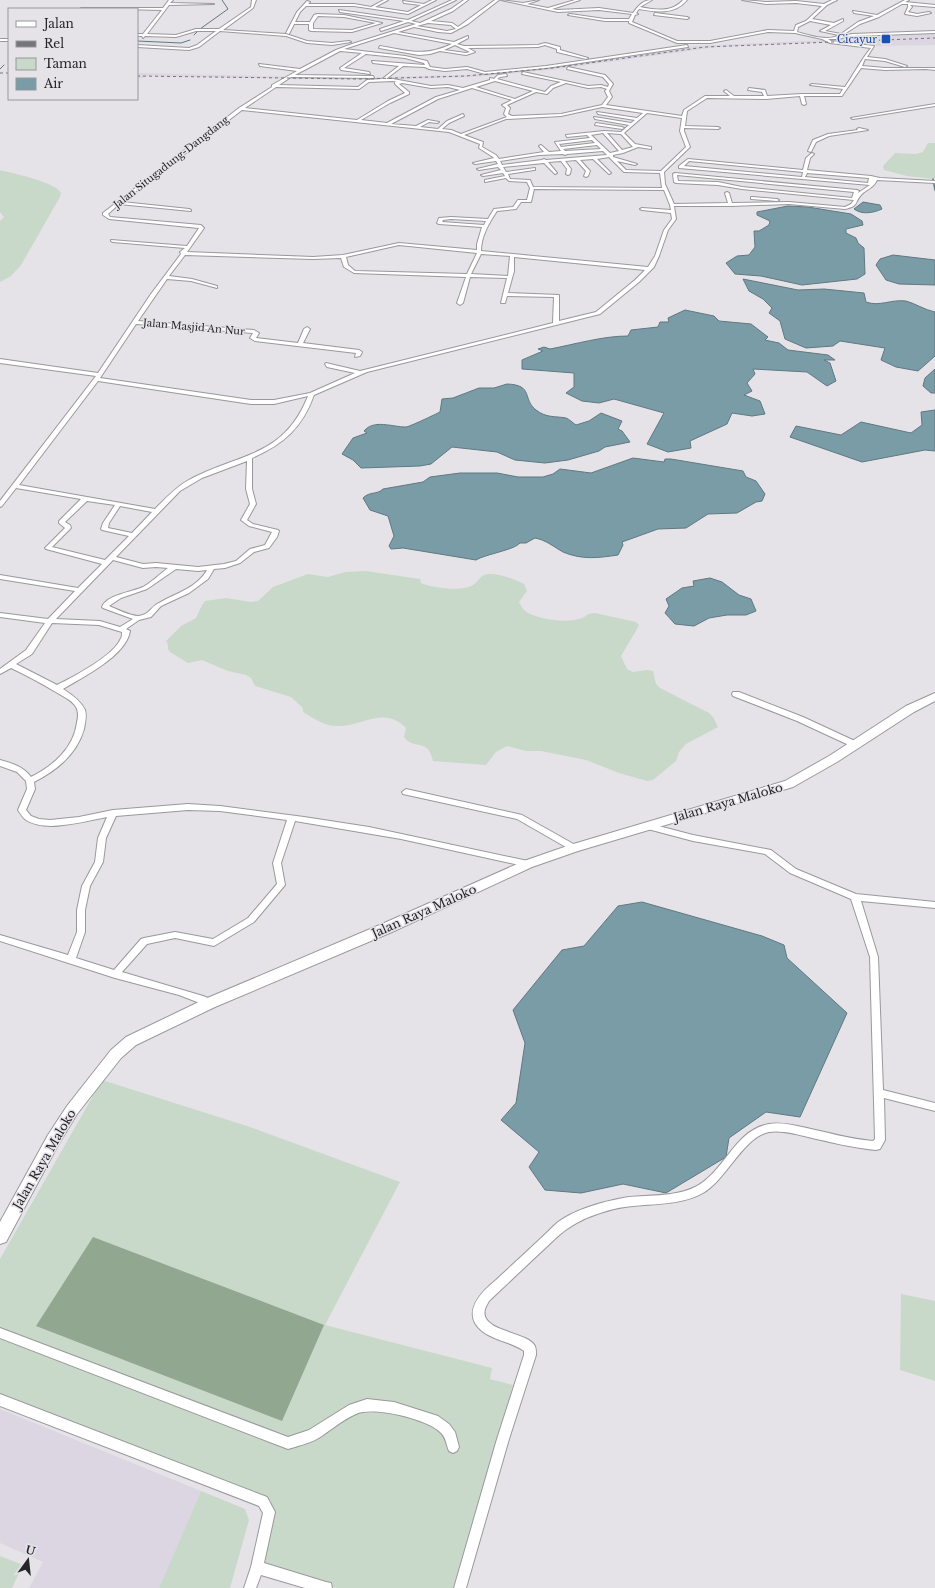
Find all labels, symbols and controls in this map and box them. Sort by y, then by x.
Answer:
legend [8,8,138,100]
text: Jalan [42,16,74,31]
place label: Cicayur [837,33,877,46]
marker: Cicayur [880,33,892,45]
text: Rel [44,36,64,51]
text: Taman [44,56,87,71]
text: Air [43,76,63,91]
street label: Jalan Situgadung-Dangdang [109,112,232,212]
street label: Jalan Masjid An Nur [141,316,246,338]
street label: Jalan Raya Maloko [670,779,784,825]
street label: Jalan Raya Maloko [368,881,479,942]
street label: Jalan Raya Maloko [8,1106,79,1213]
north arrow [8,1540,48,1580]
text: U [24,1542,37,1558]

